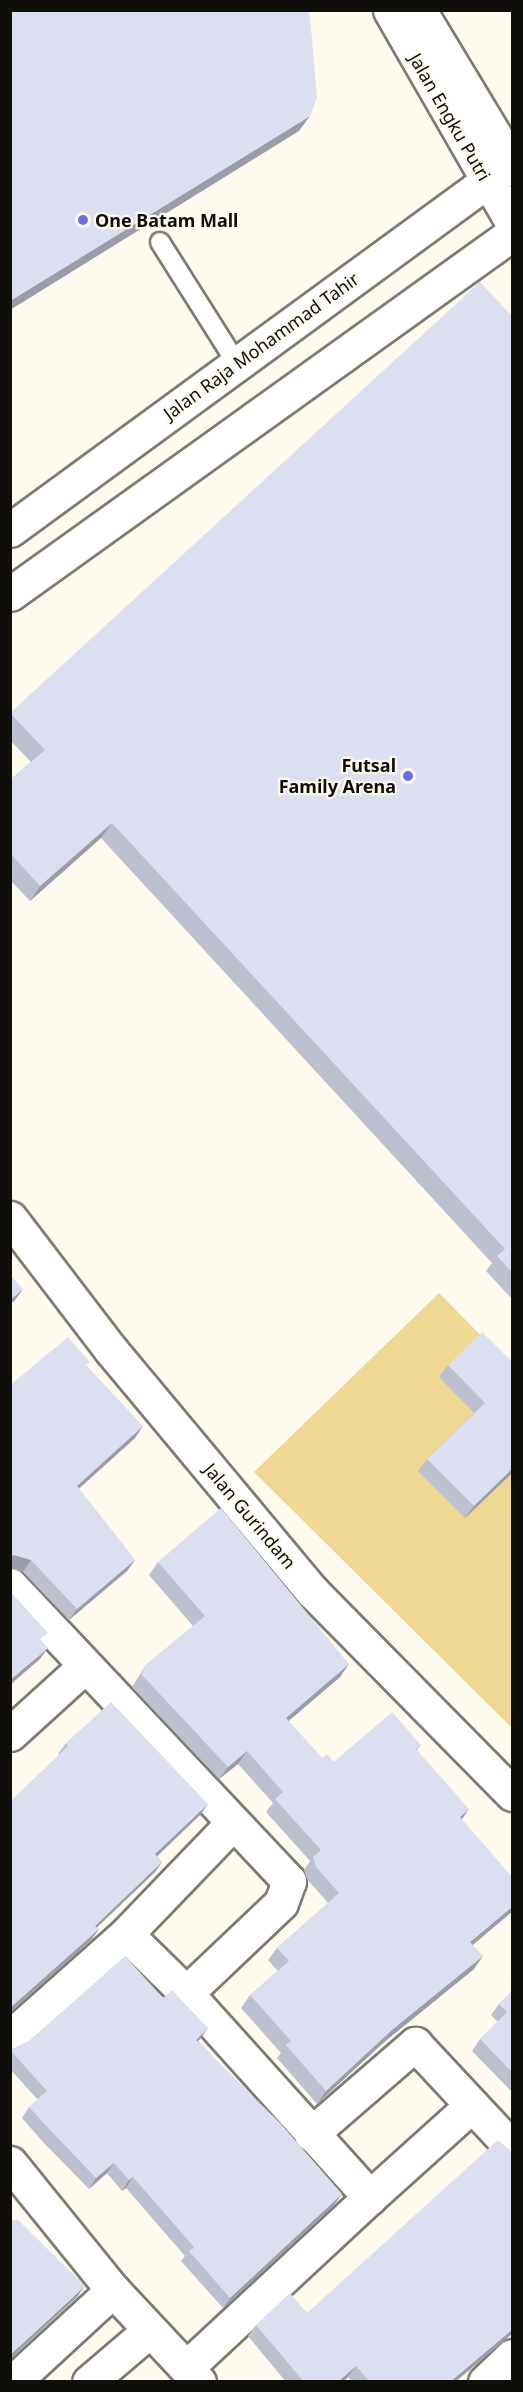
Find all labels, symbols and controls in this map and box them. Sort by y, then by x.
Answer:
street label: Jalan Engku Putri [405,49,495,185]
place label: One Batam Mall [95,209,238,231]
marker: One Batam Mall [76,213,90,227]
street label: Jalan Raja Mohammad Tahir [159,268,363,424]
place label: Futsal Family Arena [279,755,396,798]
marker: Futsal Family Arena [401,769,415,783]
street label: Jalan Gurindam [200,1459,300,1573]

